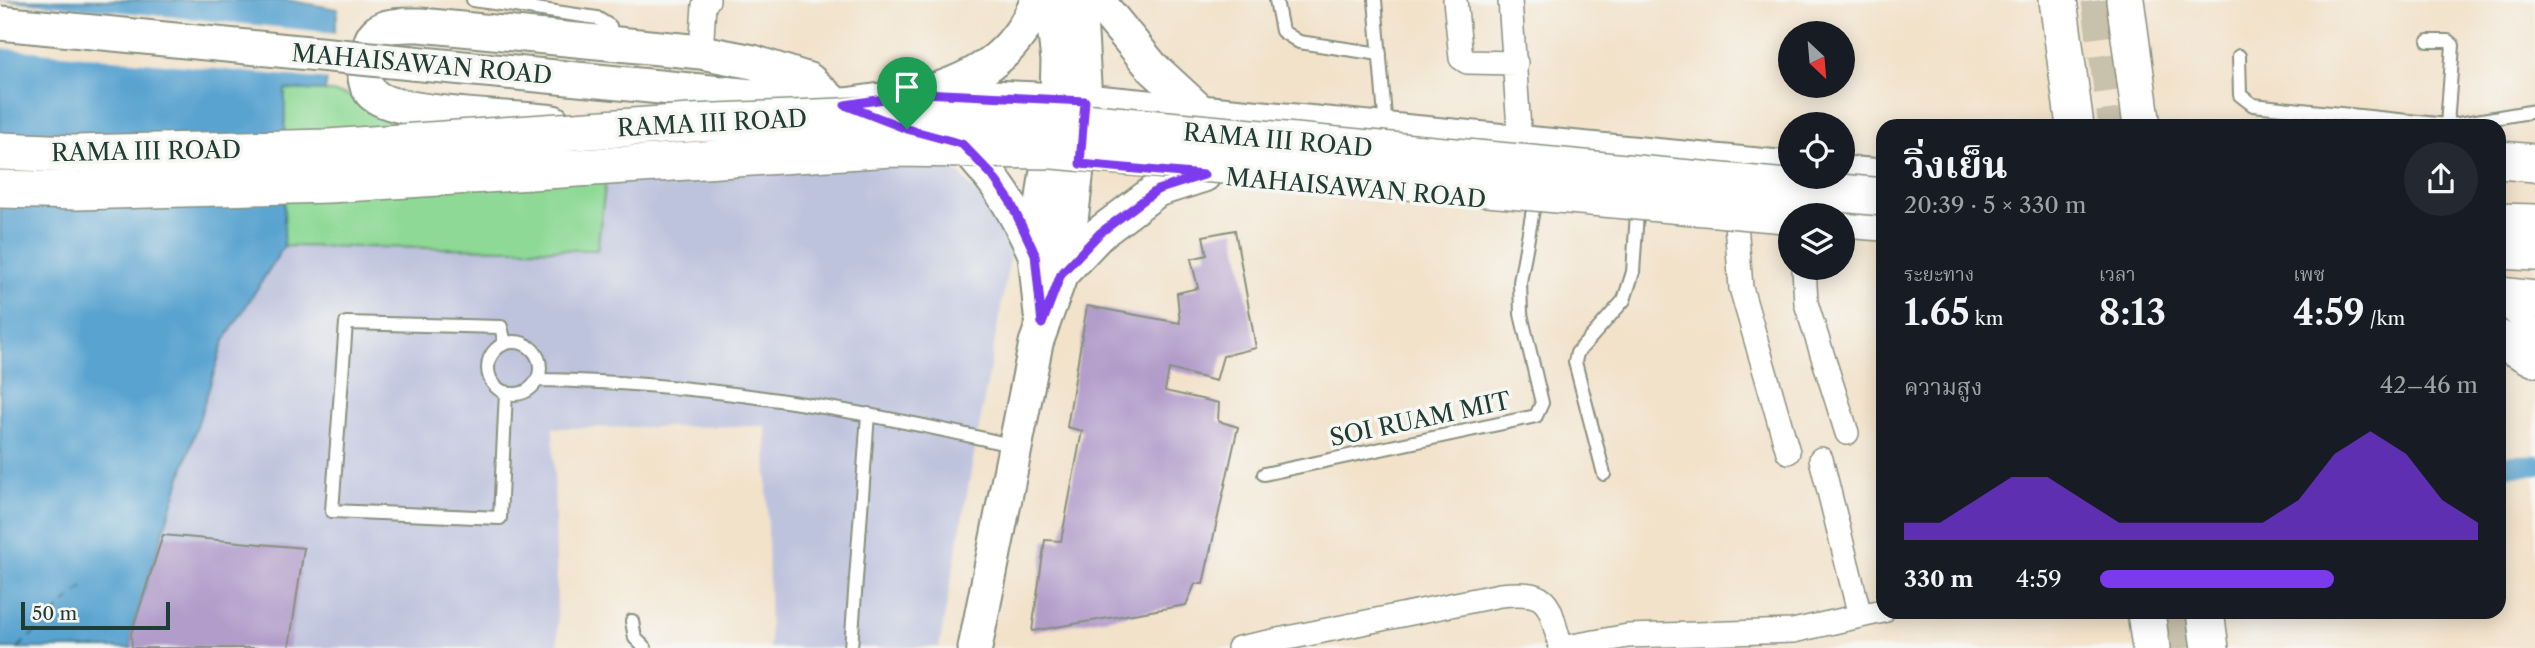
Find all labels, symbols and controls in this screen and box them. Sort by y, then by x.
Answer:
north arrow [1778,21,1855,98]
map controls [1778,21,1855,280]
street label: MAHAISAWAN ROAD [291,38,553,90]
pin [877,57,937,129]
icon: arrive [888,68,926,106]
street label: RAMA III ROAD [616,104,808,142]
button: locate [1778,112,1855,189]
street label: RAMA III ROAD [1182,117,1374,163]
street label: RAMA III ROAD [51,135,241,167]
text: วิ่งเย็น [1904,141,2008,188]
button: share [2404,142,2478,216]
street label: MAHAISAWAN ROAD [1225,162,1487,214]
text: 20:39 · 5 × 330 m [1904,191,2086,219]
button: layers [1778,203,1855,280]
text: ระยะทาง [1904,263,1974,286]
text: เวลา [2099,263,2136,286]
text: เพซ [2293,263,2325,286]
text: 1.65 [1904,291,1970,334]
text: 8:13 [2099,291,2166,334]
text: 4:59 [2293,291,2365,334]
text: km [1970,307,2003,330]
text: /km [2365,307,2405,330]
text: 42–46 m [2380,371,2478,399]
text: ความสูง [1904,373,1982,401]
street label: SOI RUAM MIT [1327,386,1513,452]
text: 330 m [1904,565,1973,593]
text: 4:59 [2016,565,2062,593]
scale bar [21,599,170,631]
text: 50 m [32,602,77,625]

